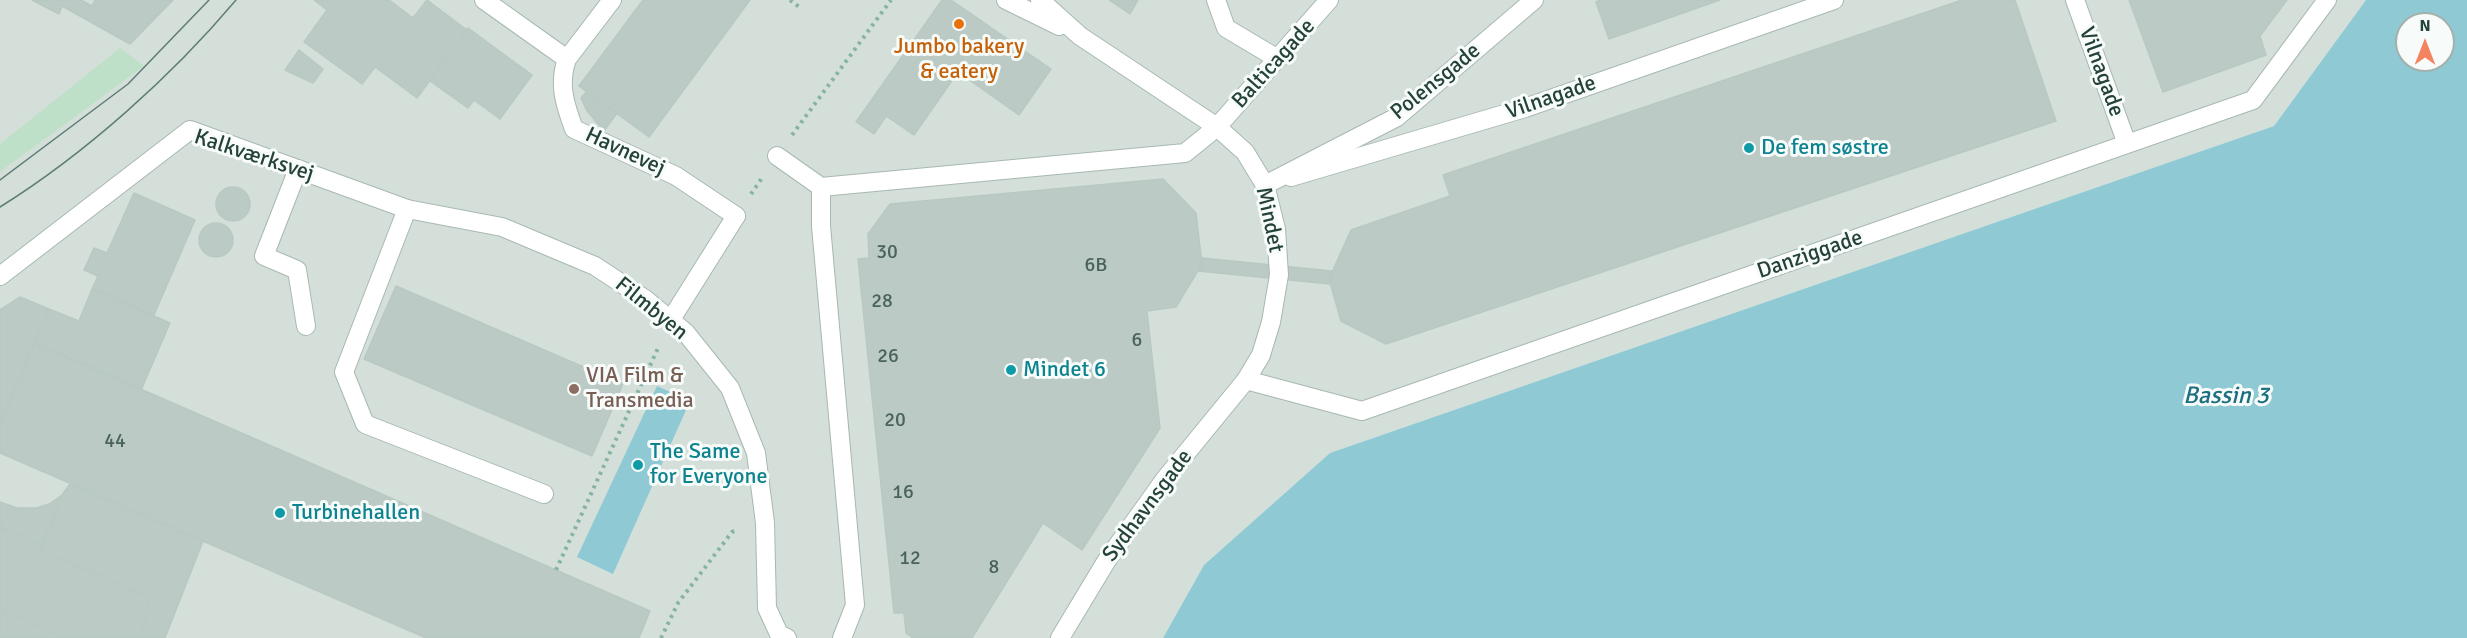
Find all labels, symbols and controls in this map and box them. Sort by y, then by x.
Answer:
north arrow [2395,12,2455,72]
street label: Balticagade [1227,14,1321,114]
text: N [2419,16,2431,36]
marker: Jumbo bakery & eatery [952,17,966,31]
street label: Vilnagade [2073,24,2129,120]
place label: Jumbo bakery & eatery [894,34,1024,86]
street label: Polensgade [1386,38,1486,126]
street label: Vilnagade [1503,70,1599,126]
street label: Havnevej [581,122,669,182]
street label: Kalkværksvej [191,124,317,188]
place label: De fem søstre [1761,135,1889,161]
marker: De fem søstre [1742,141,1756,155]
street label: Mindet [1249,185,1289,255]
street label: Danziggade [1754,225,1866,285]
house number: 30 [876,241,898,265]
house number: 6B [1085,254,1107,278]
street label: Filmbyen [609,272,693,346]
house number: 28 [871,290,893,314]
house number: 6 [1132,329,1142,353]
house number: 26 [877,345,899,369]
place label: Mindet 6 [1023,357,1106,383]
place label: VIA Film & Transmedia [586,363,694,414]
marker: Mindet 6 [1004,363,1018,377]
marker: VIA Film & Transmedia [567,382,581,396]
water label: Bassin 3 [2183,383,2269,411]
house number: 20 [884,409,906,433]
house number: 44 [104,430,126,454]
place label: The Same for Everyone [650,439,768,490]
street label: Sydhavnsgade [1097,445,1199,567]
marker: The Same for Everyone [631,458,645,472]
house number: 16 [892,481,914,505]
place label: Turbinehallen [292,500,420,526]
marker: Turbinehallen [273,506,287,520]
house number: 12 [899,547,921,571]
house number: 8 [989,556,999,580]

